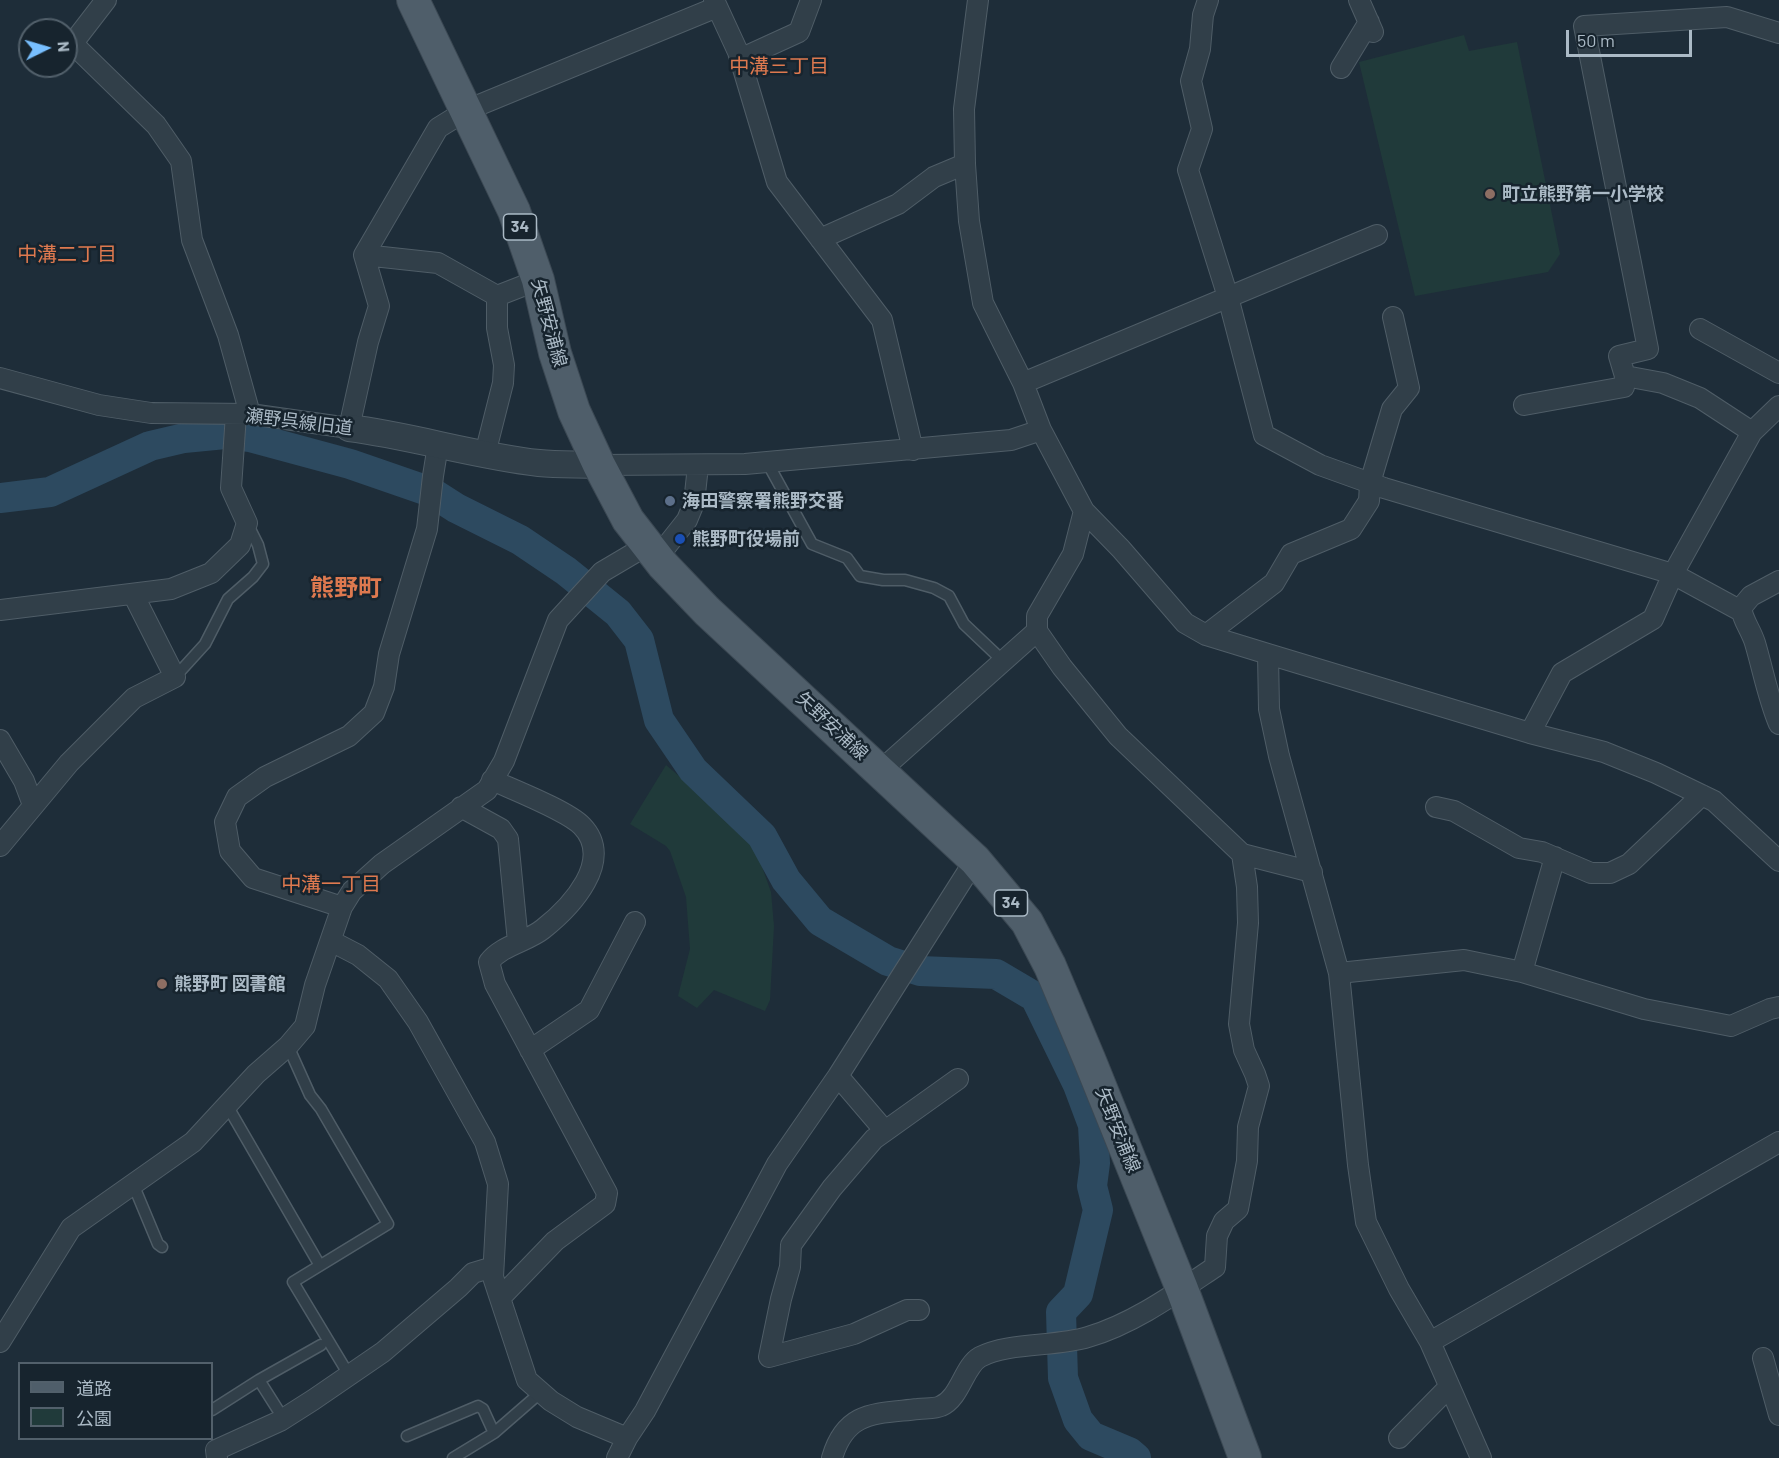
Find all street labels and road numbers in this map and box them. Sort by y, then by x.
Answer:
road number: 34 [504,214,536,240]
street label: 矢野安浦線 [527,277,571,369]
street label: 瀬野呉線旧道 [244,405,354,439]
street label: 矢野安浦線 [792,687,872,765]
road number: 34 [994,890,1028,916]
street label: 矢野安浦線 [1091,1084,1145,1176]

